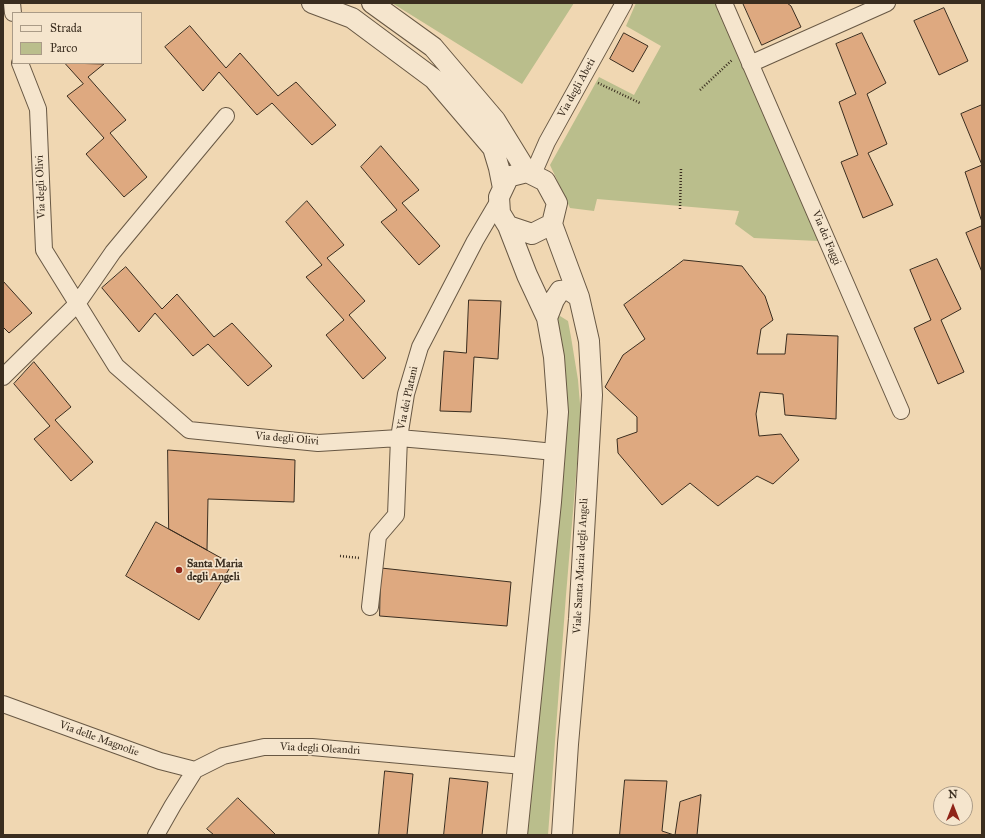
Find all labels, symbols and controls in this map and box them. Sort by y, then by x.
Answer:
legend [12,12,142,64]
text: Strada [50,21,82,35]
text: Parco [50,41,77,55]
street label: Via degli Abeti [555,56,599,120]
street label: Via degli Olivi [33,155,49,219]
street label: Via dei Faggi [809,209,843,267]
street label: Via dei Platani [395,365,421,431]
street label: Via degli Olivi [255,430,319,448]
street label: Viale Santa Maria degli Angeli [571,498,591,634]
place label: Santa Maria degli Angeli [187,557,243,583]
marker: Santa Maria degli Angeli [174,565,184,575]
street label: Via delle Magnolie [57,718,141,760]
street label: Via degli Oleandri [279,740,361,758]
north arrow [933,786,973,826]
text: N [948,788,958,801]

